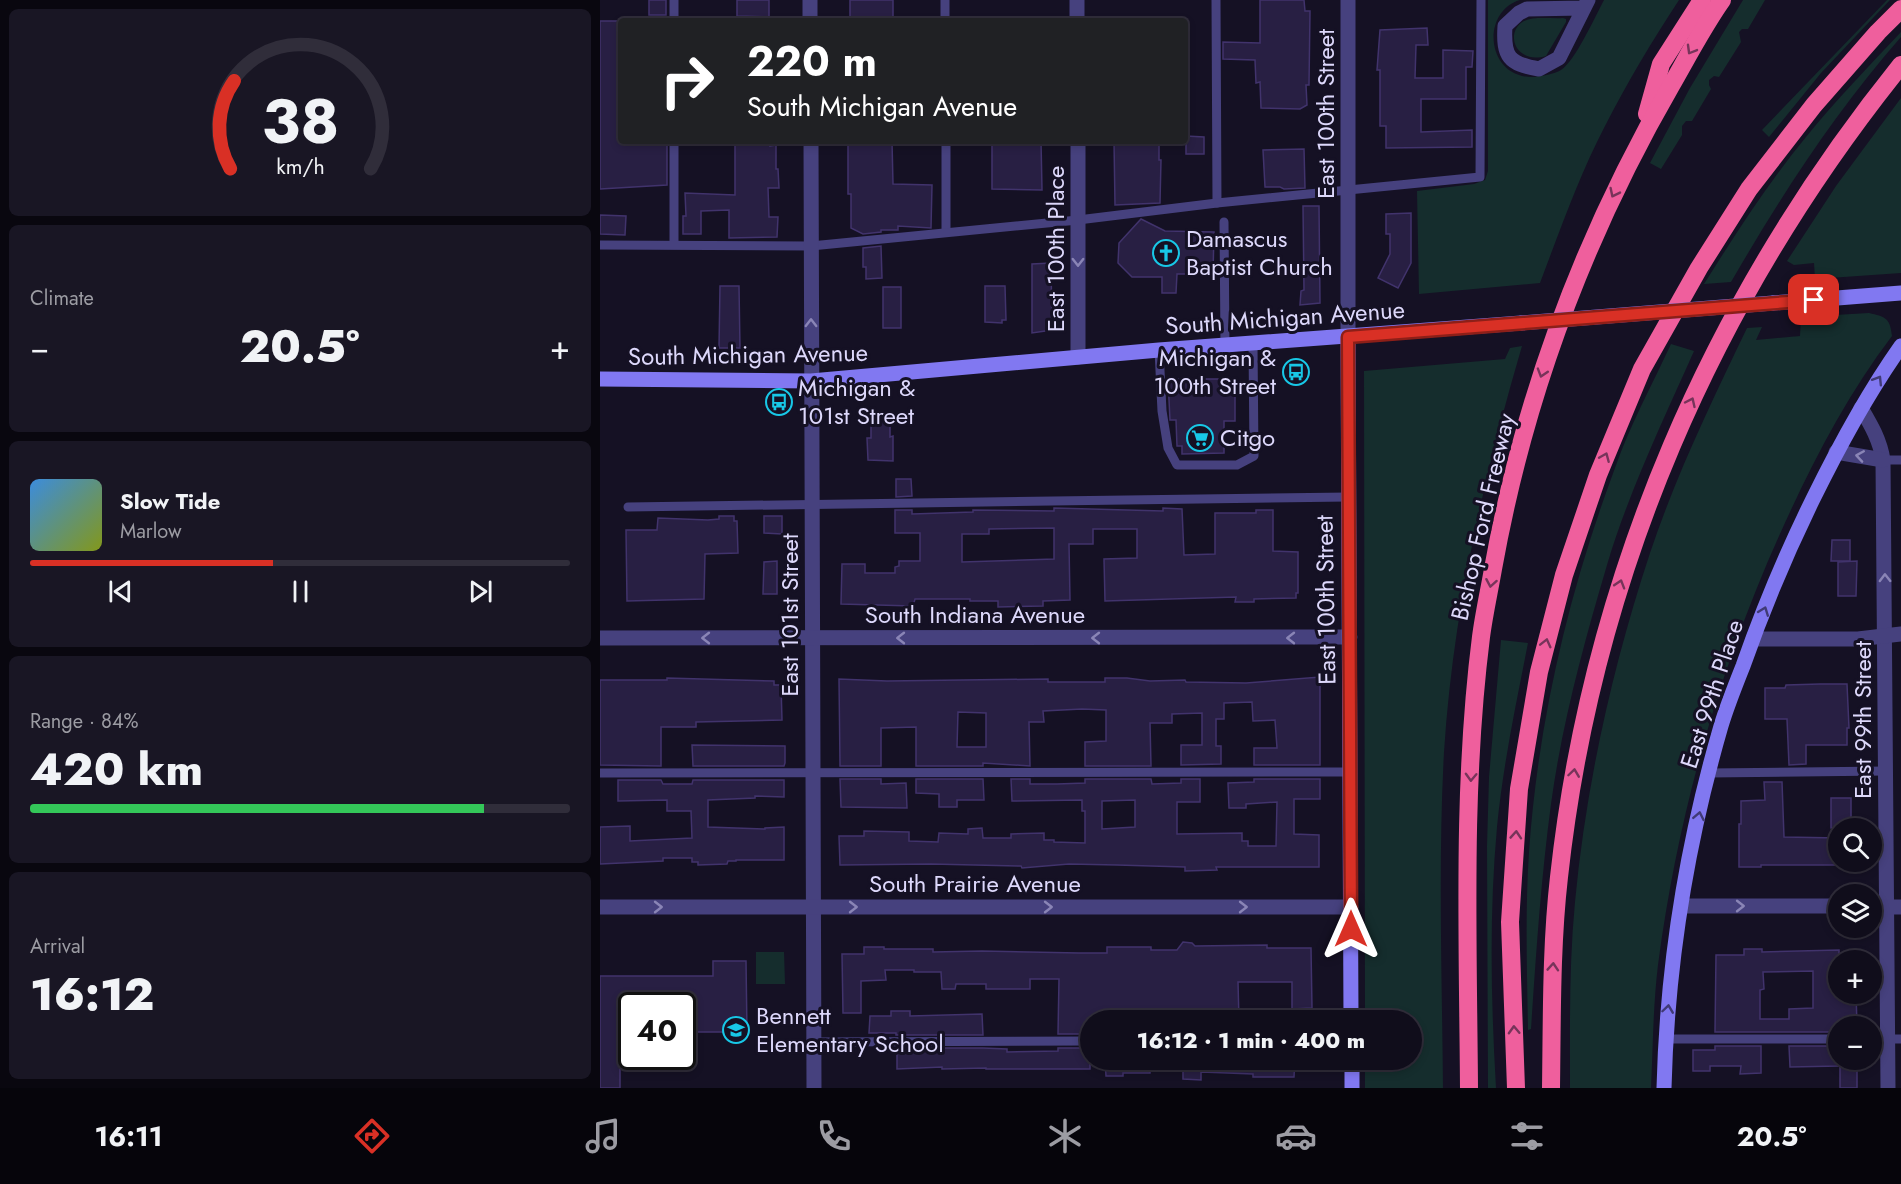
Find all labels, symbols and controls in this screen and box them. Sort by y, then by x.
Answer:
street label: East 100th Street [1308,29,1343,199]
text: 220 m [747,31,877,92]
icon: right [648,42,726,120]
one-way arrow [1687,44,1699,54]
text: 38 [261,77,339,167]
text: South Michigan Avenue [747,87,1017,126]
text: km/h [276,152,324,183]
street label: East 100th Place [1038,166,1073,332]
one-way arrow [1610,186,1622,197]
place label: Damascus Baptist Church [1186,221,1333,284]
church icon: Damascus Baptist Church [1151,238,1181,268]
one-way arrow [1072,258,1084,267]
pin [1788,274,1839,325]
icon: arrive [1797,283,1830,316]
text: Climate [30,284,94,313]
street label: South Michigan Avenue [1164,292,1406,343]
text: 20.5° [240,314,360,379]
one-way arrow [805,318,817,327]
text: − [30,324,49,371]
text: + [550,324,570,371]
street label: South Michigan Avenue [628,335,868,374]
place label: Michigan & 100th Street [1154,340,1276,403]
bus stop icon: Michigan & 100th Street [1281,357,1311,387]
one-way arrow [1537,367,1549,378]
place label: Michigan & 101st Street [798,370,915,433]
one-way arrow [1871,376,1883,386]
bus stop icon: Michigan & 101st Street [764,387,794,417]
one-way arrow [1683,398,1695,409]
street label: Bishop Ford Freeway [1442,410,1523,624]
place label: Citgo [1220,420,1275,455]
supermarket icon: Citgo [1185,423,1215,453]
one-way arrow [1855,451,1864,463]
one-way arrow [1598,452,1610,463]
text: Slow Tide [120,485,220,517]
street label: East 100th Street [1307,515,1344,685]
text: Marlow [120,517,182,546]
street label: East 101st Street [772,533,807,697]
one-way arrow [1879,573,1891,582]
icon: previous [104,575,137,608]
icon: pause [284,575,317,608]
icon: next [464,575,497,608]
one-way arrow [1485,578,1498,588]
one-way arrow [1613,579,1625,590]
street label: South Indiana Avenue [865,597,1085,632]
one-way arrow [1756,606,1769,616]
street label: East 99th Place [1671,615,1752,773]
one-way arrow [702,632,711,644]
one-way arrow [897,632,906,644]
one-way arrow [1092,632,1101,644]
one-way arrow [1287,632,1296,644]
one-way arrow [1539,638,1552,648]
street label: East 99th Street [1845,641,1880,799]
text: Range · 84% [30,707,139,736]
text: 420 km [30,737,203,802]
one-way arrow [1567,768,1579,777]
one-way arrow [1464,772,1477,781]
one-way arrow [1692,812,1705,822]
map controls [1828,818,1882,1070]
button: search [1828,818,1882,872]
one-way arrow [1509,830,1522,839]
street label: South Prairie Avenue [869,866,1081,901]
button: layers [1828,884,1882,938]
position arrow [1319,897,1383,961]
one-way arrow [1736,900,1745,912]
one-way arrow [654,901,663,913]
one-way arrow [849,901,858,913]
one-way arrow [1044,901,1053,913]
one-way arrow [1239,901,1248,913]
text: Arrival [30,932,85,961]
button: + [1828,950,1882,1004]
text: 16:12 [30,962,154,1027]
one-way arrow [1547,962,1560,971]
speed limit sign: 40 [618,992,696,1070]
place label: Bennett Elementary School [756,998,944,1061]
one-way arrow [1661,1004,1674,1013]
school or university icon: Bennett Elementary School [721,1015,751,1045]
button: − [1828,1016,1882,1070]
text: 16:12 · 1 min · 400 m [1137,1024,1365,1056]
one-way arrow [1508,1025,1520,1034]
icon: directions [351,1115,393,1157]
icon: music [582,1115,624,1157]
icon: phone [813,1115,855,1157]
icon: climate [1044,1115,1086,1157]
icon: car [1275,1115,1317,1157]
icon: filters [1506,1115,1548,1157]
text: 16:11 [94,1117,162,1156]
text: 20.5° [1737,1117,1807,1156]

